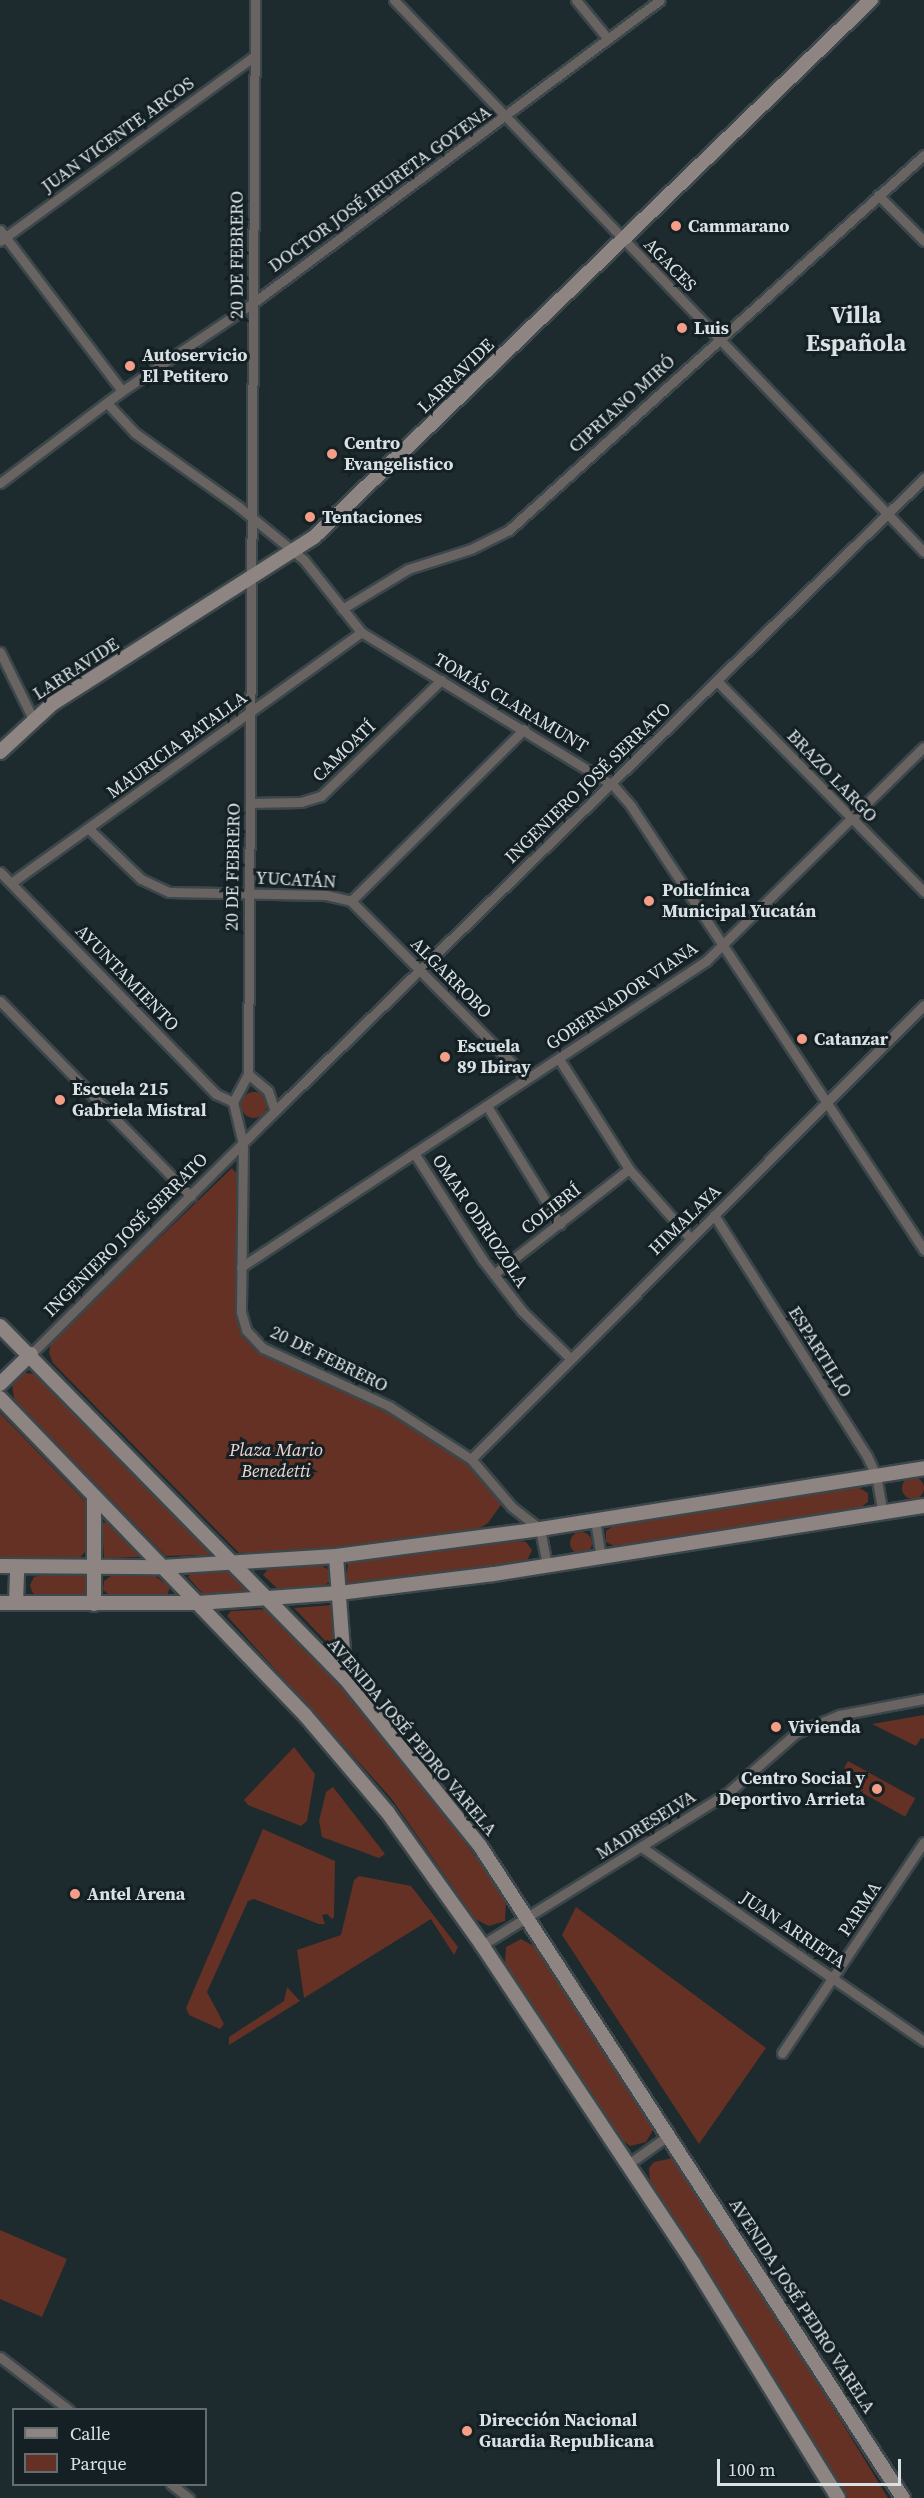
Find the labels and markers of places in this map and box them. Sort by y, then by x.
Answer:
place label: Cammarano [688,215,790,237]
marker: Cammarano [669,219,683,233]
place label: Luis [694,317,729,339]
marker: Luis [675,321,689,335]
place label: Autoservicio El Petitero [142,345,248,388]
marker: Autoservicio El Petitero [123,359,137,373]
place label: Centro Evangelistico [344,433,453,476]
marker: Centro Evangelistico [325,447,339,461]
place label: Tentaciones [322,506,422,528]
marker: Tentaciones [303,510,317,524]
place label: Policlínica Municipal Yucatán [662,880,817,922]
marker: Policlínica Municipal Yucatán [640,892,658,910]
place label: Catanzar [814,1028,888,1050]
marker: Catanzar [795,1032,809,1046]
place label: Escuela 89 Ibiray [457,1036,531,1078]
marker: Escuela 89 Ibiray [438,1050,452,1064]
place label: Escuela 215 Gabriela Mistral [72,1079,206,1122]
marker: Escuela 215 Gabriela Mistral [53,1093,67,1107]
place label: Vivienda [788,1716,860,1738]
marker: Vivienda [769,1720,783,1734]
place label: Centro Social y Deportivo Arrieta [718,1768,865,1810]
marker: Centro Social y Deportivo Arrieta [870,1782,884,1796]
place label: Antel Arena [87,1883,185,1905]
marker: Antel Arena [68,1887,82,1901]
place label: Dirección Nacional Guardia Republicana [479,2410,654,2452]
marker: Dirección Nacional Guardia Republicana [460,2424,474,2438]

